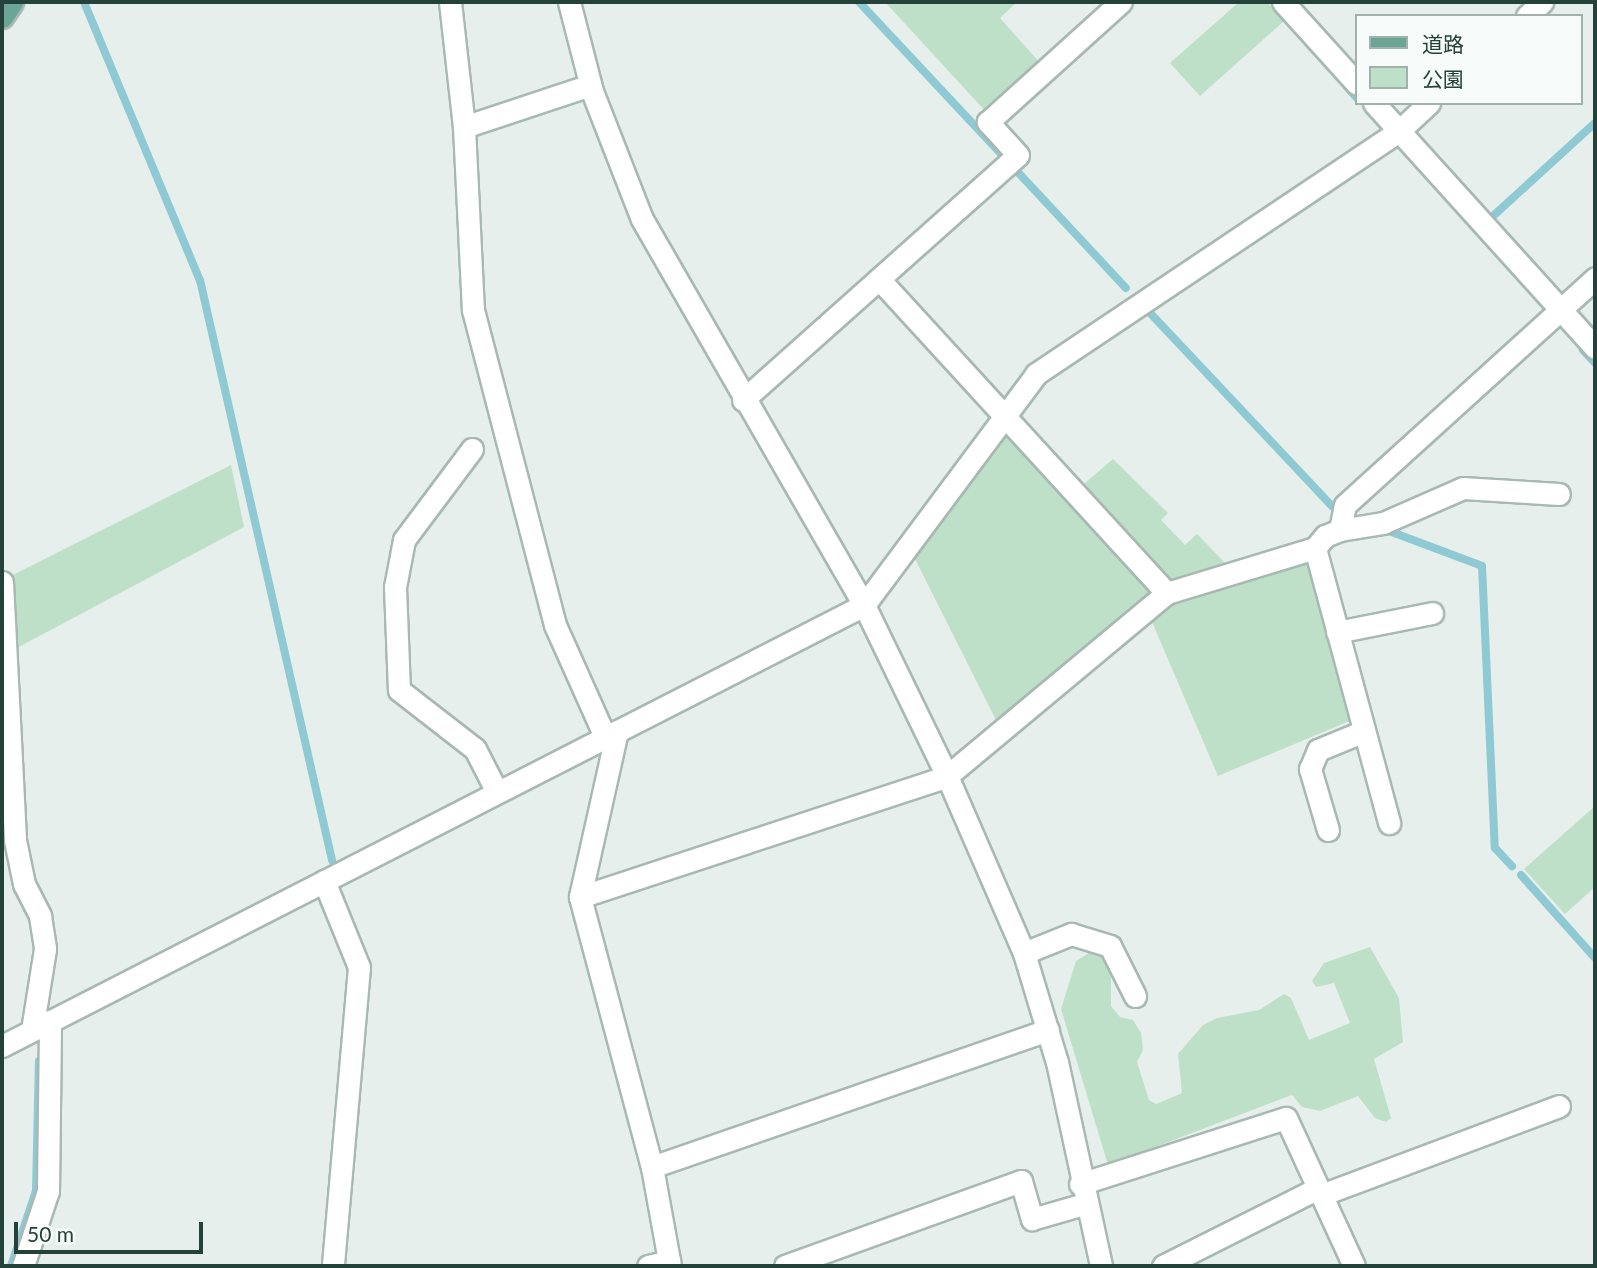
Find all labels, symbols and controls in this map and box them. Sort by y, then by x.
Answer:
legend [1356,14,1583,105]
text: 道路 [1422,31,1464,56]
text: 公園 [1422,66,1464,91]
scale bar [18,1208,206,1252]
text: 50 m [27,1221,74,1246]

